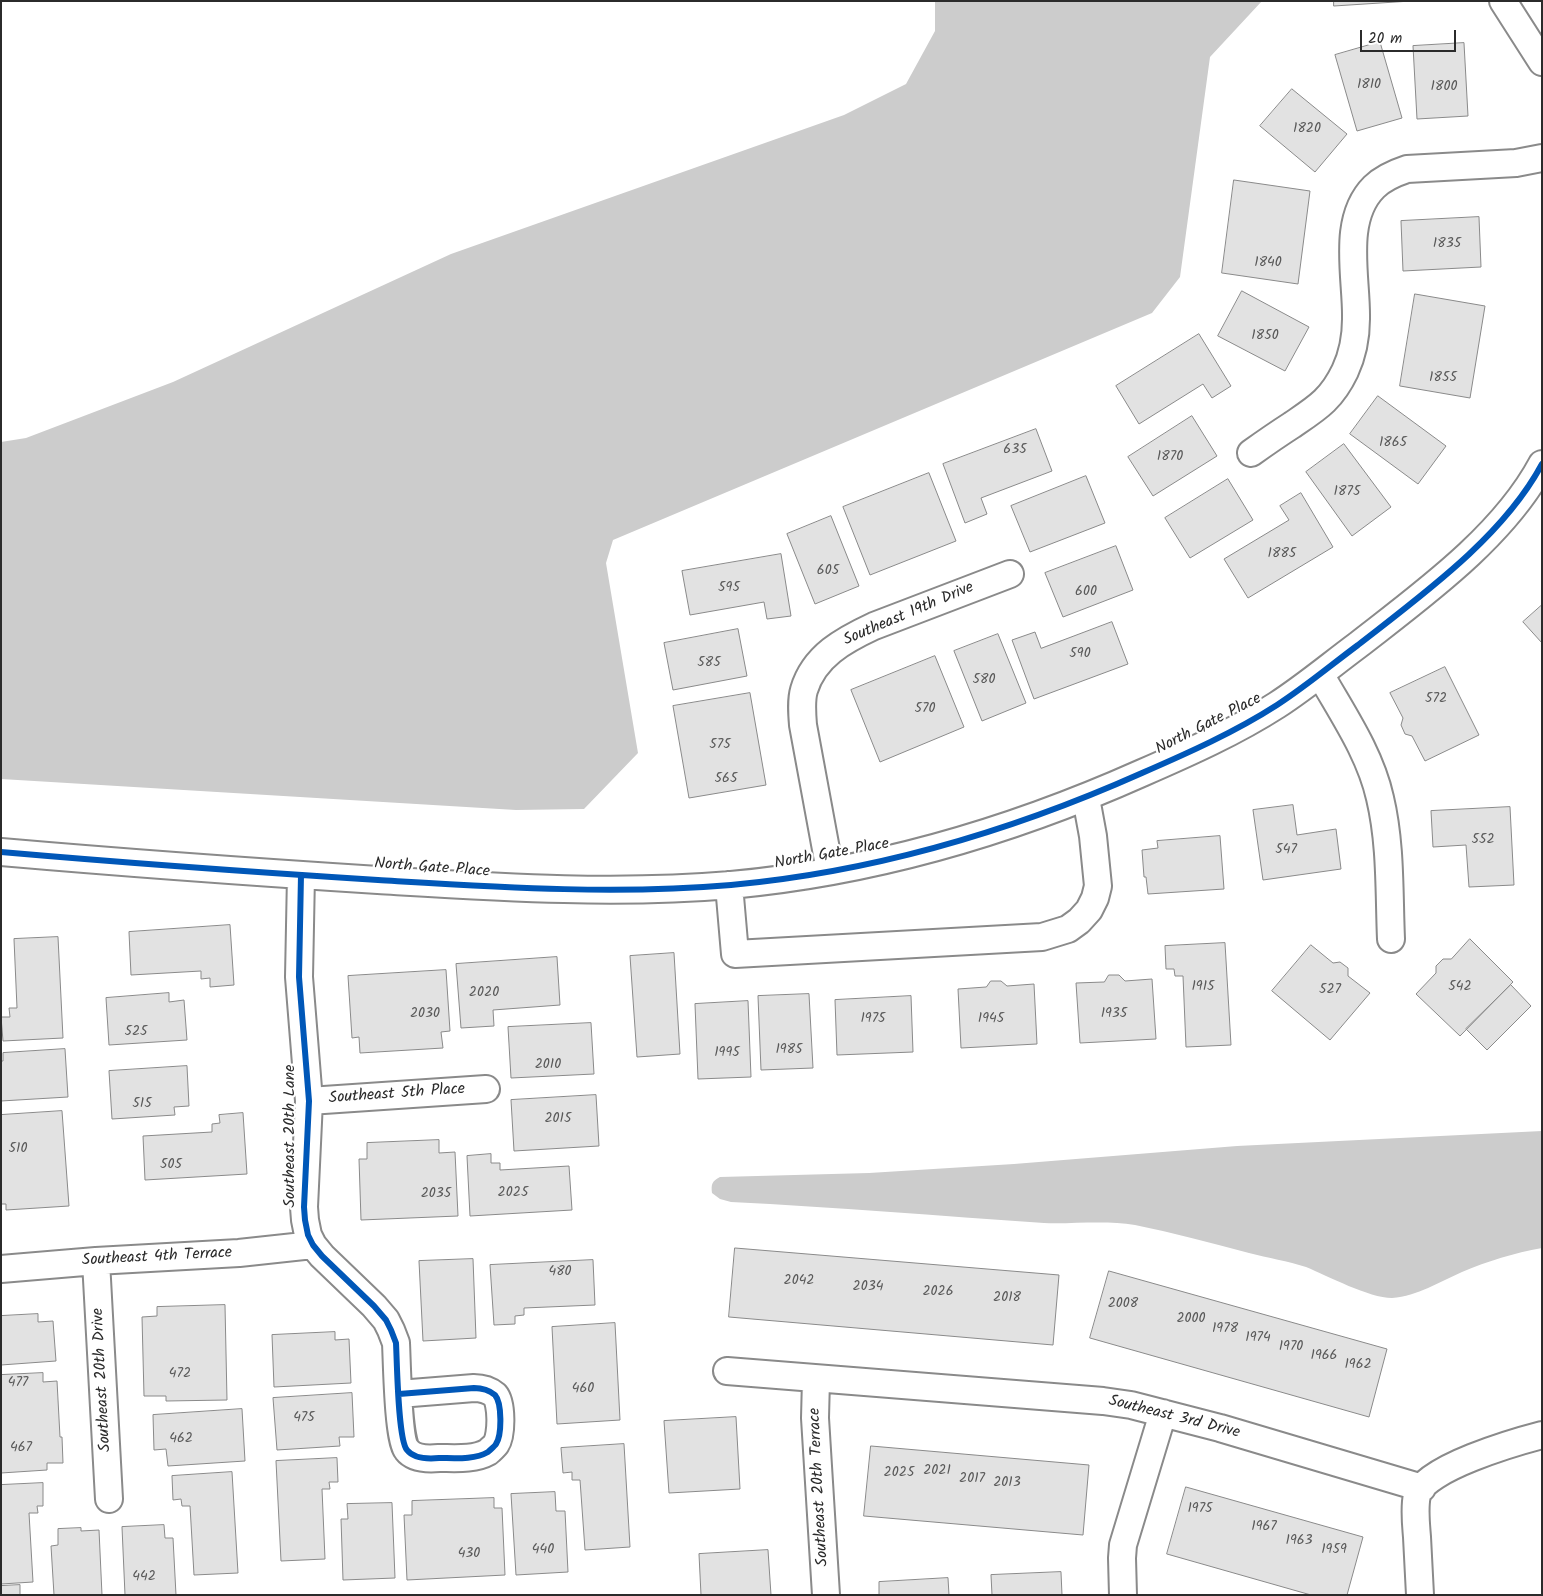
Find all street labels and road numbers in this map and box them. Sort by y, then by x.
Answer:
street label: Southeast 19th Drive [841,579,977,651]
street label: North Gate Place [1153,690,1265,760]
street label: North Gate Place [773,835,891,875]
street label: North Gate Place [373,855,491,883]
street label: Southeast 20th Lane [281,1065,301,1207]
street label: Southeast 5th Place [328,1081,466,1109]
street label: Southeast 4th Terrace [81,1244,233,1272]
street label: Southeast 20th Drive [90,1308,116,1452]
street label: Southeast 3rd Drive [1106,1392,1242,1444]
street label: Southeast 20th Terrace [806,1407,834,1567]

